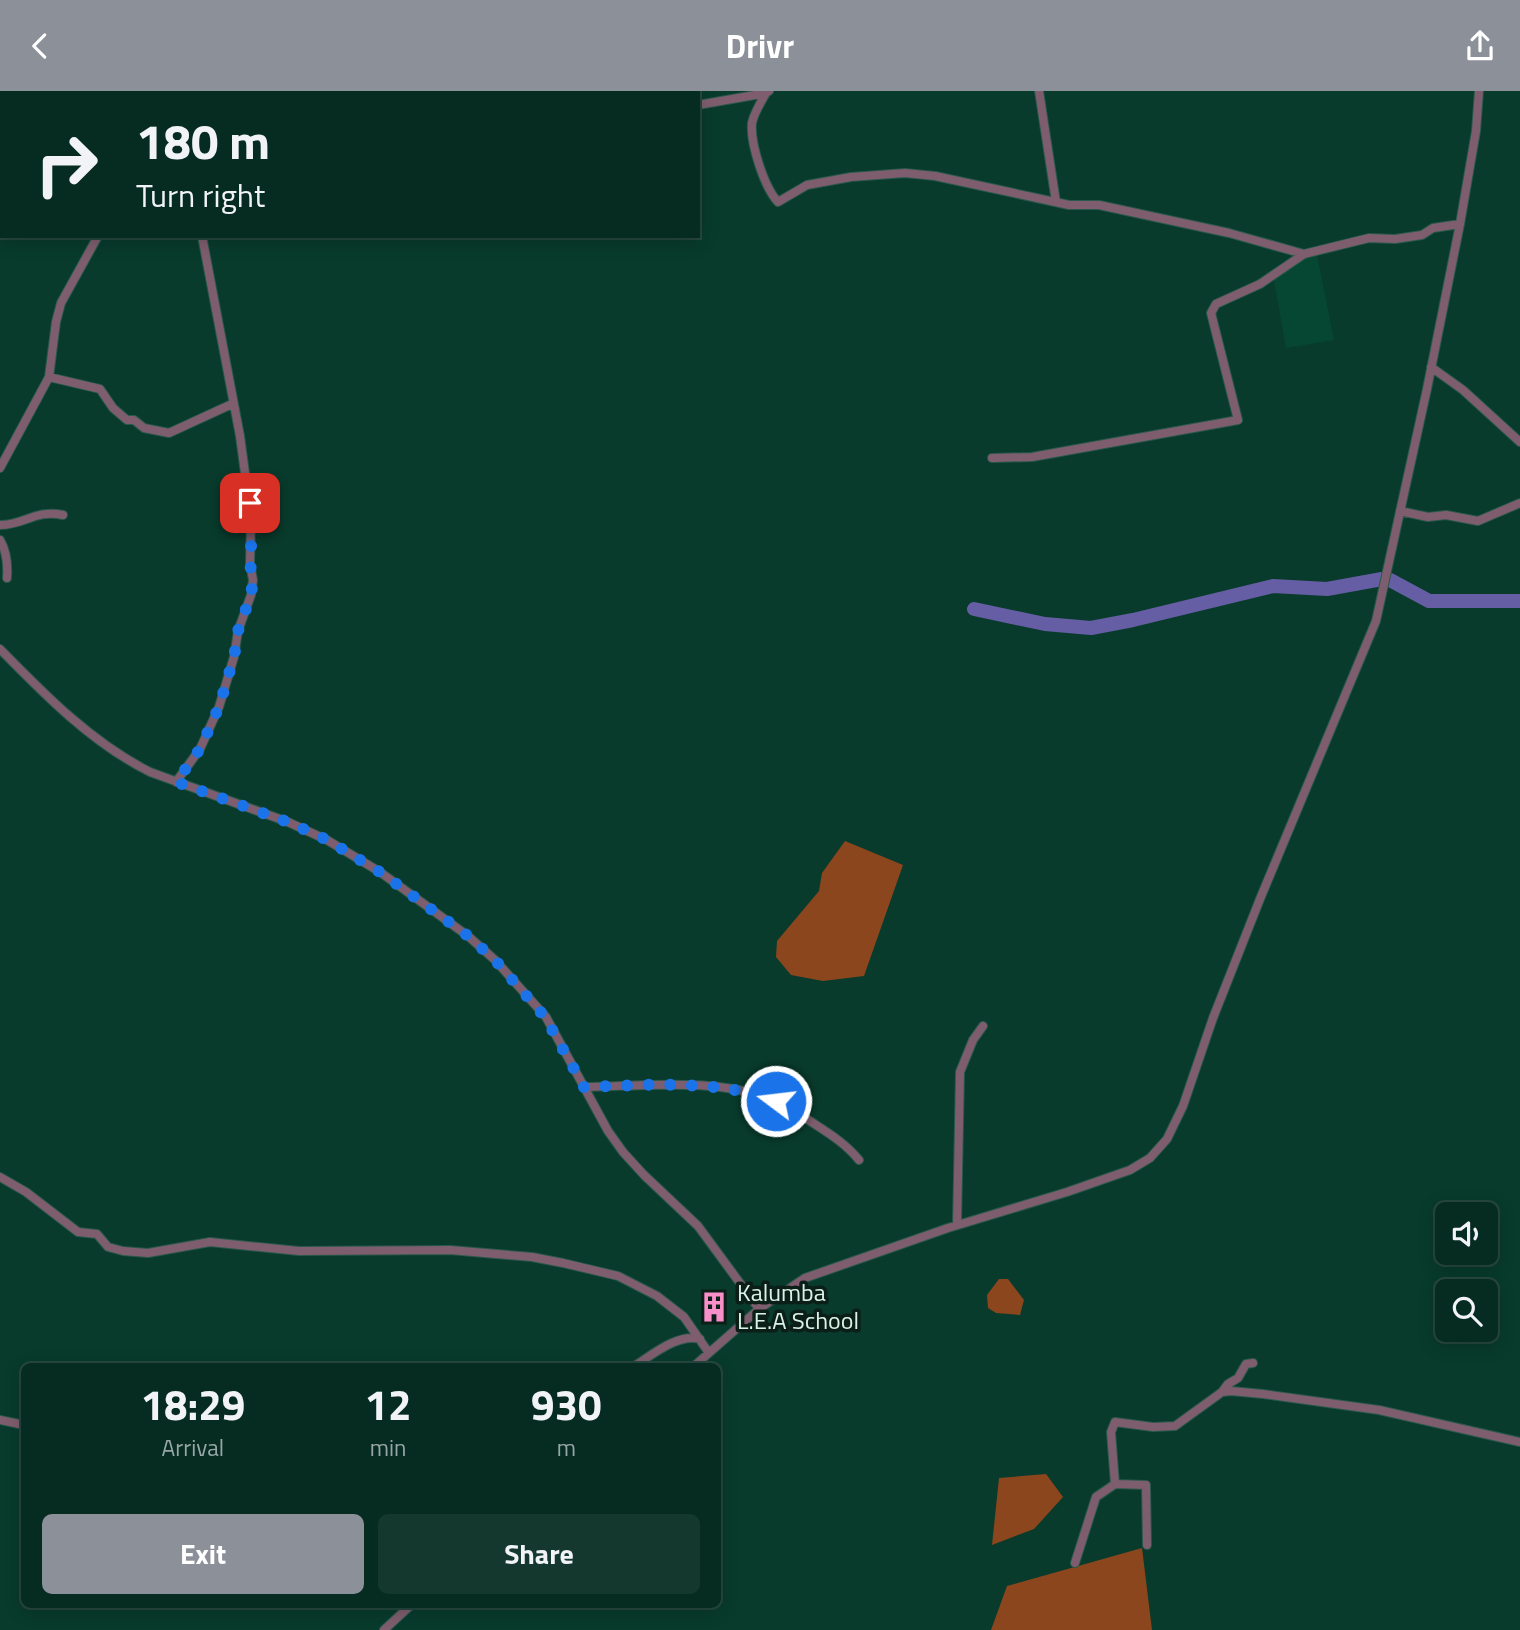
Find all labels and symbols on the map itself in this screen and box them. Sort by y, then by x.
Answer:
pin [220,473,280,533]
position arrow [739,1064,813,1138]
place label: Kalumba L.E.A School [737,1274,859,1338]
building icon: Kalumba L.E.A School [697,1290,731,1324]

